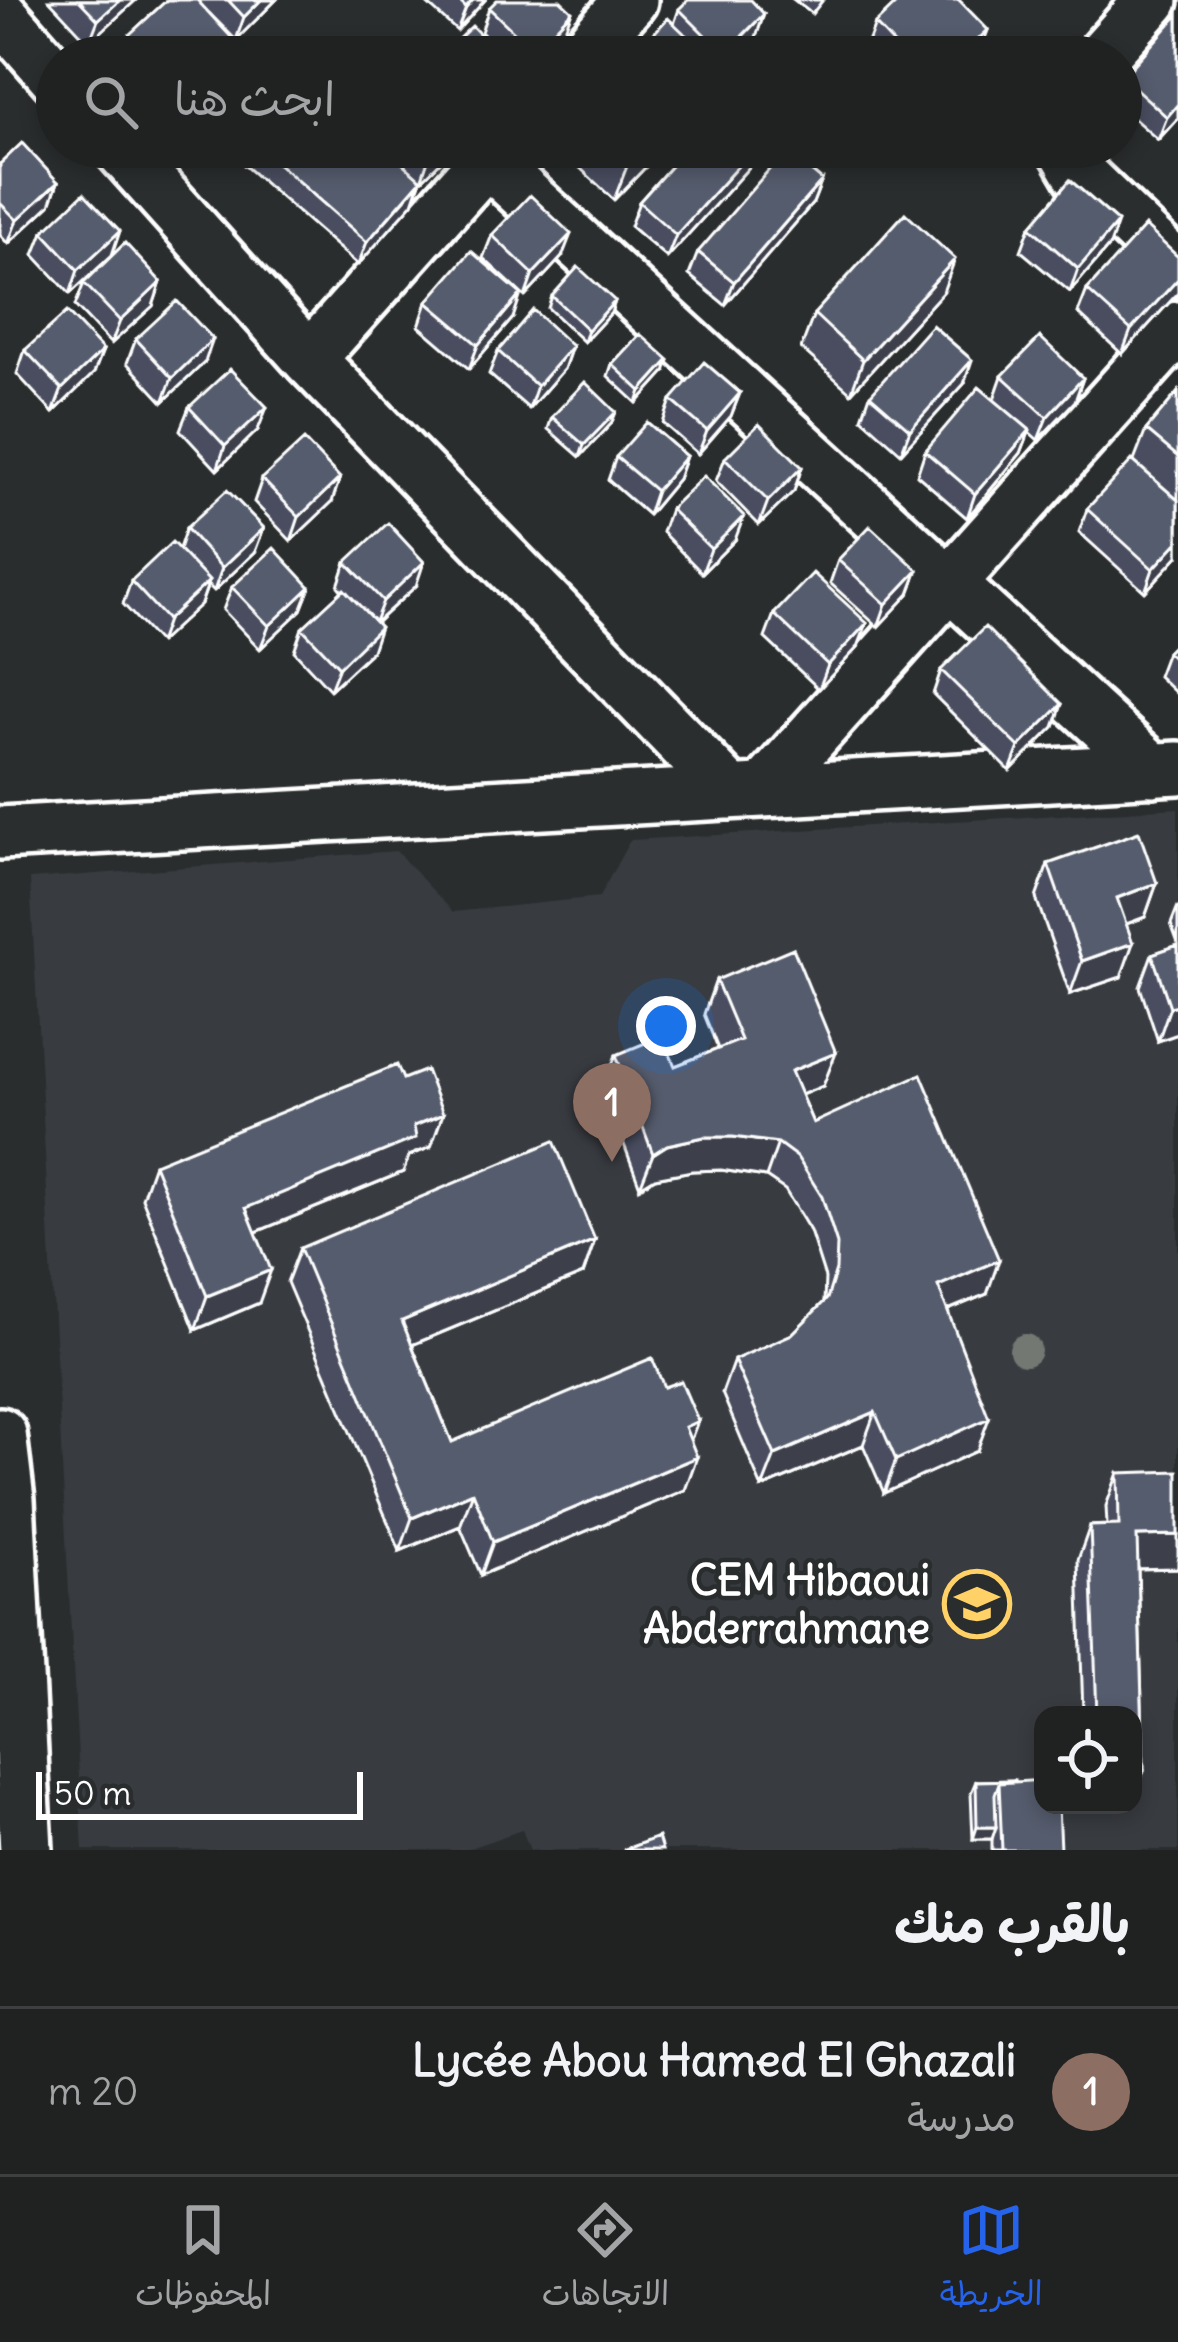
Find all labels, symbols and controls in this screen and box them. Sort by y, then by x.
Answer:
search box [36,36,1142,168]
icon: search [78,69,144,135]
text: ابحث هنا [174,71,335,127]
your location [636,996,696,1056]
pin: 1 [573,1063,651,1162]
place label: CEM Hibaoui Abderrahmane [643,1554,930,1654]
school or university icon: CEM Hibaoui Abderrahmane [942,1569,1012,1639]
map controls [1034,1706,1142,1814]
button: locate [1034,1706,1142,1814]
scale bar [36,1766,363,1819]
text: 50 m [54,1772,131,1814]
text: بالقرب منك [894,1892,1130,1956]
text: Lycée Abou Hamed El Ghazali [412,2032,1016,2088]
text: 20 m [48,2067,139,2116]
text: 1 [1083,2067,1099,2116]
text: مدرسة [907,2093,1016,2142]
tab: المحفوظات [135,2197,271,2323]
tab: الاتجاهات [542,2197,669,2323]
tab: الخريطة [940,2197,1043,2323]

